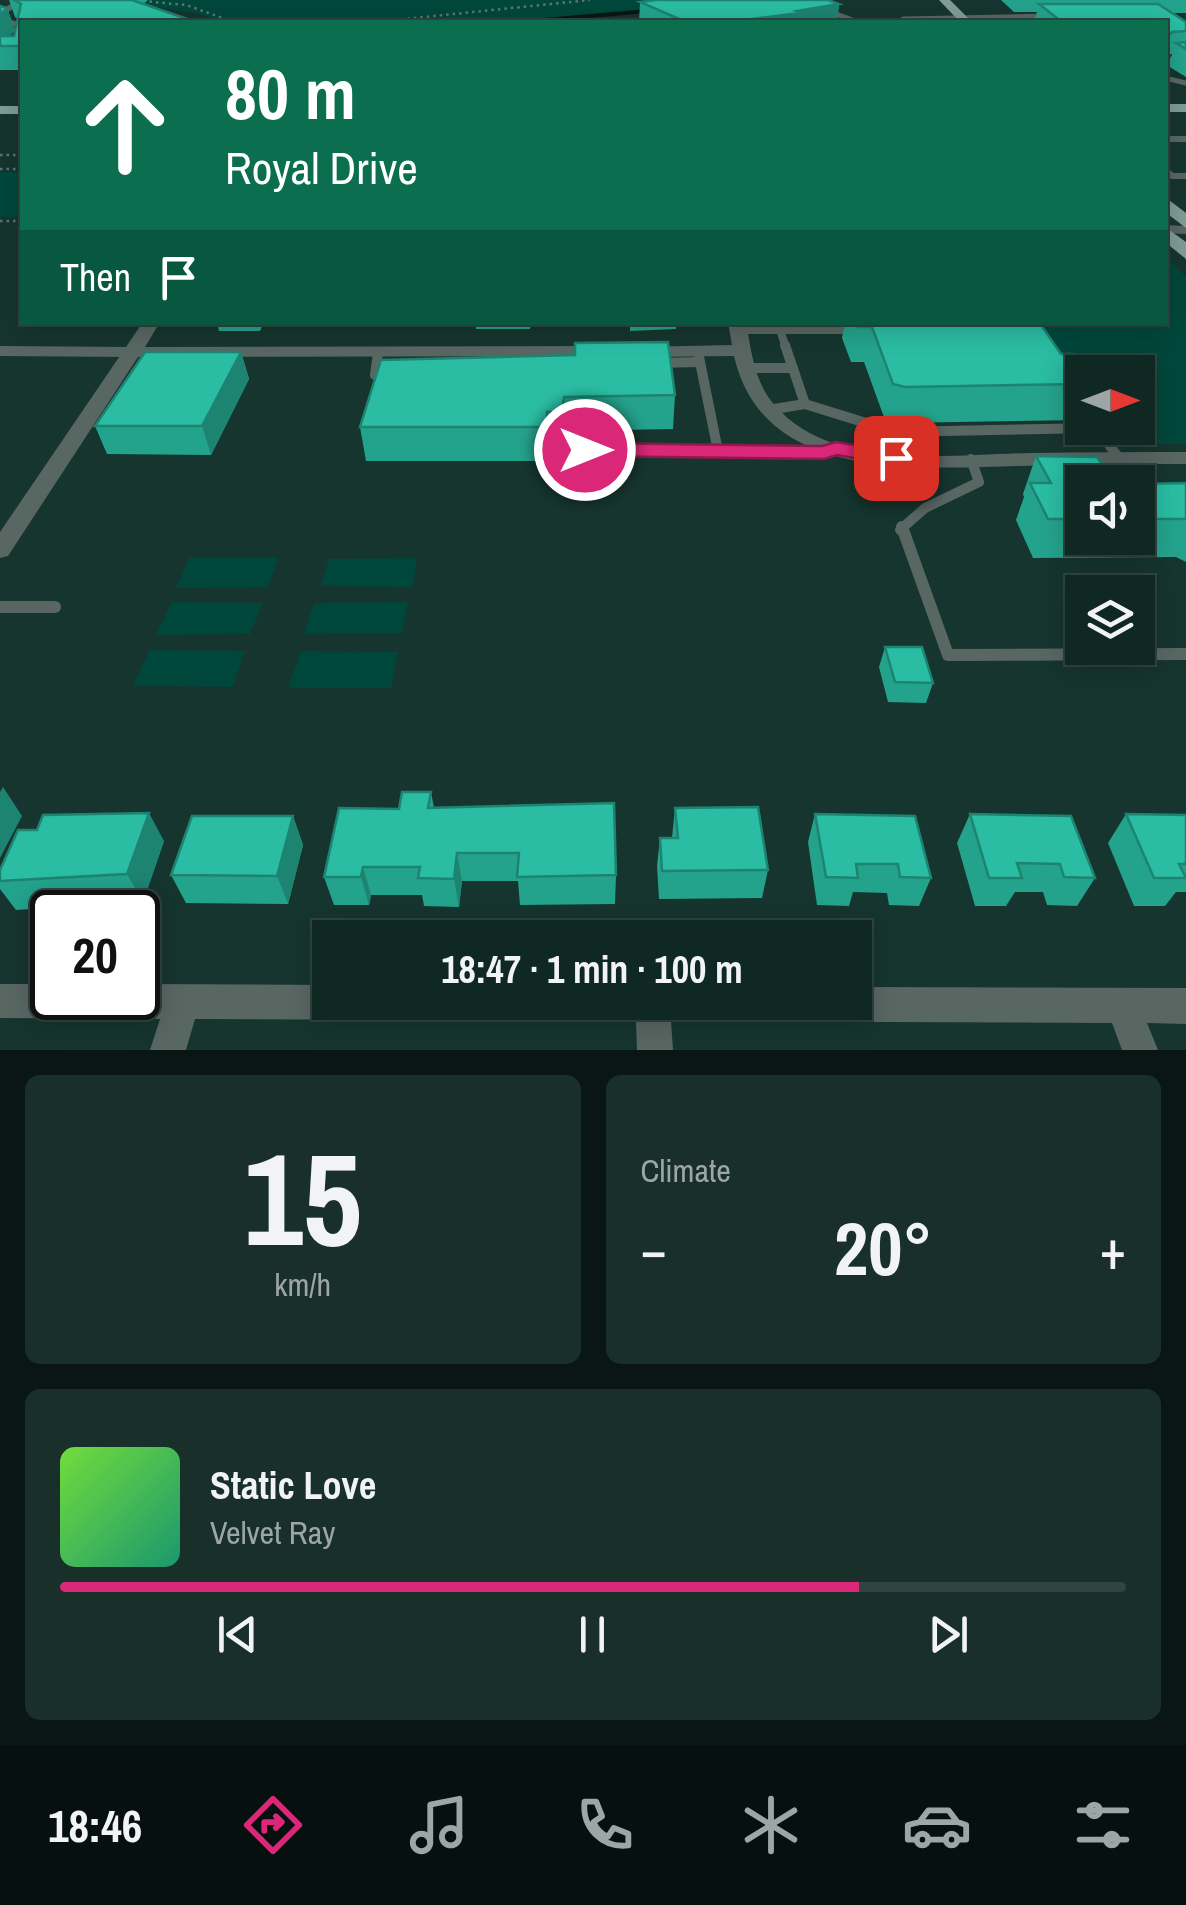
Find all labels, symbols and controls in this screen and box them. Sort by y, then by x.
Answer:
text: 80 m [225,47,356,141]
icon: ahead [60,60,190,190]
text: Royal Drive [225,137,418,198]
icon: arrive [151,250,206,305]
text: Then [60,252,131,303]
north arrow [1065,355,1155,445]
map controls [1065,355,1155,665]
position arrow [533,398,637,502]
pin [854,416,939,501]
icon: arrive [869,431,924,486]
button: sound [1065,465,1155,555]
button: layers [1065,575,1155,665]
speed limit sign: 20 [30,890,160,1020]
text: 18:47 · 1 min · 100 m [441,944,743,995]
text: 15 [243,1110,362,1286]
text: Climate [641,1149,731,1192]
text: 20° [834,1197,932,1298]
text: − [641,1212,667,1286]
text: + [1100,1212,1126,1286]
text: km/h [274,1263,331,1306]
text: Static Love [210,1460,376,1511]
text: Velvet Ray [210,1511,335,1554]
icon: previous [210,1607,265,1662]
icon: pause [565,1607,620,1662]
icon: next [921,1607,976,1662]
icon: directions [238,1790,308,1860]
icon: music [404,1790,474,1860]
icon: phone [570,1790,640,1860]
icon: climate [736,1790,806,1860]
icon: car [902,1790,972,1860]
icon: filters [1068,1790,1138,1860]
text: 18:46 [48,1795,142,1856]

